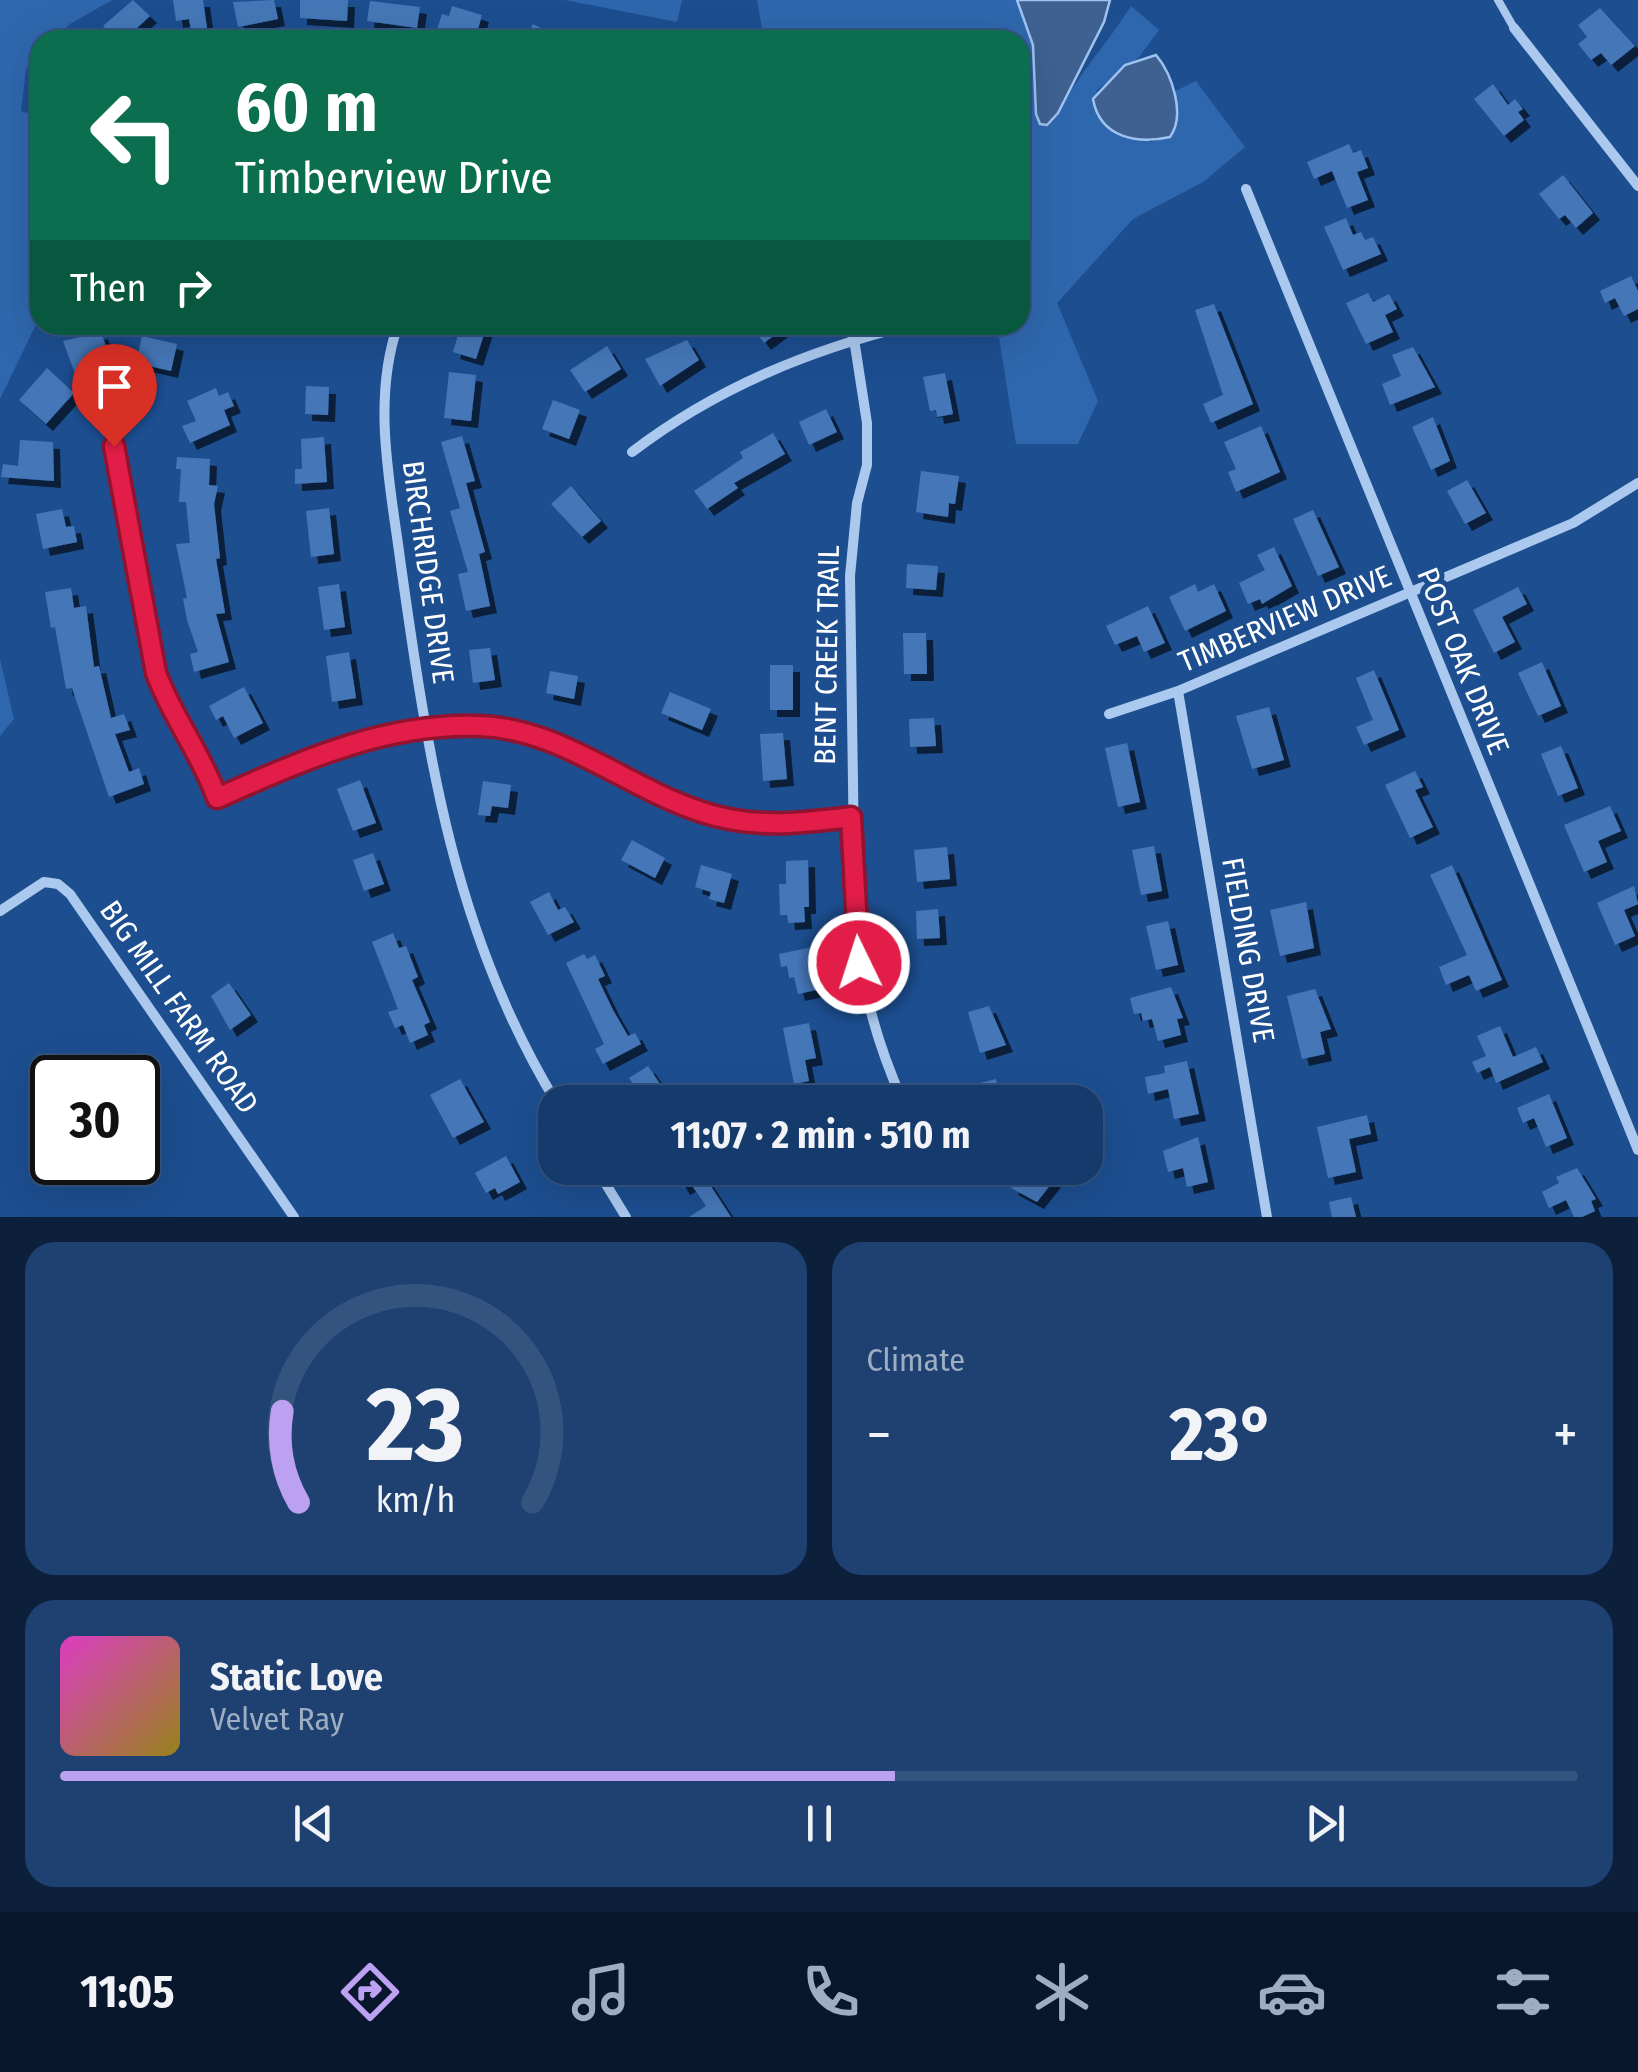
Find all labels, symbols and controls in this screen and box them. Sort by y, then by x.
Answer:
text: 60 m [235,66,378,150]
icon: left [70,70,200,200]
text: Timberview Drive [235,151,553,205]
icon: right [166,260,221,315]
text: Then [70,265,146,311]
pin [72,344,157,447]
icon: arrive [87,359,142,414]
street label: BIRCHRIDGE DRIVE [395,458,461,686]
street label: BENT CREEK TRAIL [807,545,847,765]
street label: TIMBERVIEW DRIVE [1173,558,1397,680]
street label: POST OAK DRIVE [1409,563,1517,759]
street label: FIELDING DRIVE [1214,855,1282,1045]
street label: BIG MILL FARM ROAD [92,894,266,1120]
position arrow [807,911,911,1015]
speed limit sign: 30 [30,1055,160,1185]
text: 11:07 · 2 min · 510 m [670,1112,971,1158]
text: Climate [867,1341,965,1379]
text: 23 [366,1363,464,1488]
text: 23° [1169,1390,1275,1480]
text: − [867,1402,891,1468]
text: + [1553,1402,1578,1468]
text: km/h [376,1479,456,1521]
text: Static Love [210,1654,383,1700]
text: Velvet Ray [210,1700,344,1738]
icon: previous [286,1796,341,1851]
icon: pause [792,1796,847,1851]
icon: next [1298,1796,1353,1851]
icon: directions [335,1957,405,2027]
icon: music [566,1957,636,2027]
icon: phone [796,1957,866,2027]
icon: climate [1027,1957,1097,2027]
icon: car [1257,1957,1327,2027]
icon: filters [1488,1957,1558,2027]
text: 11:05 [80,1965,175,2019]

